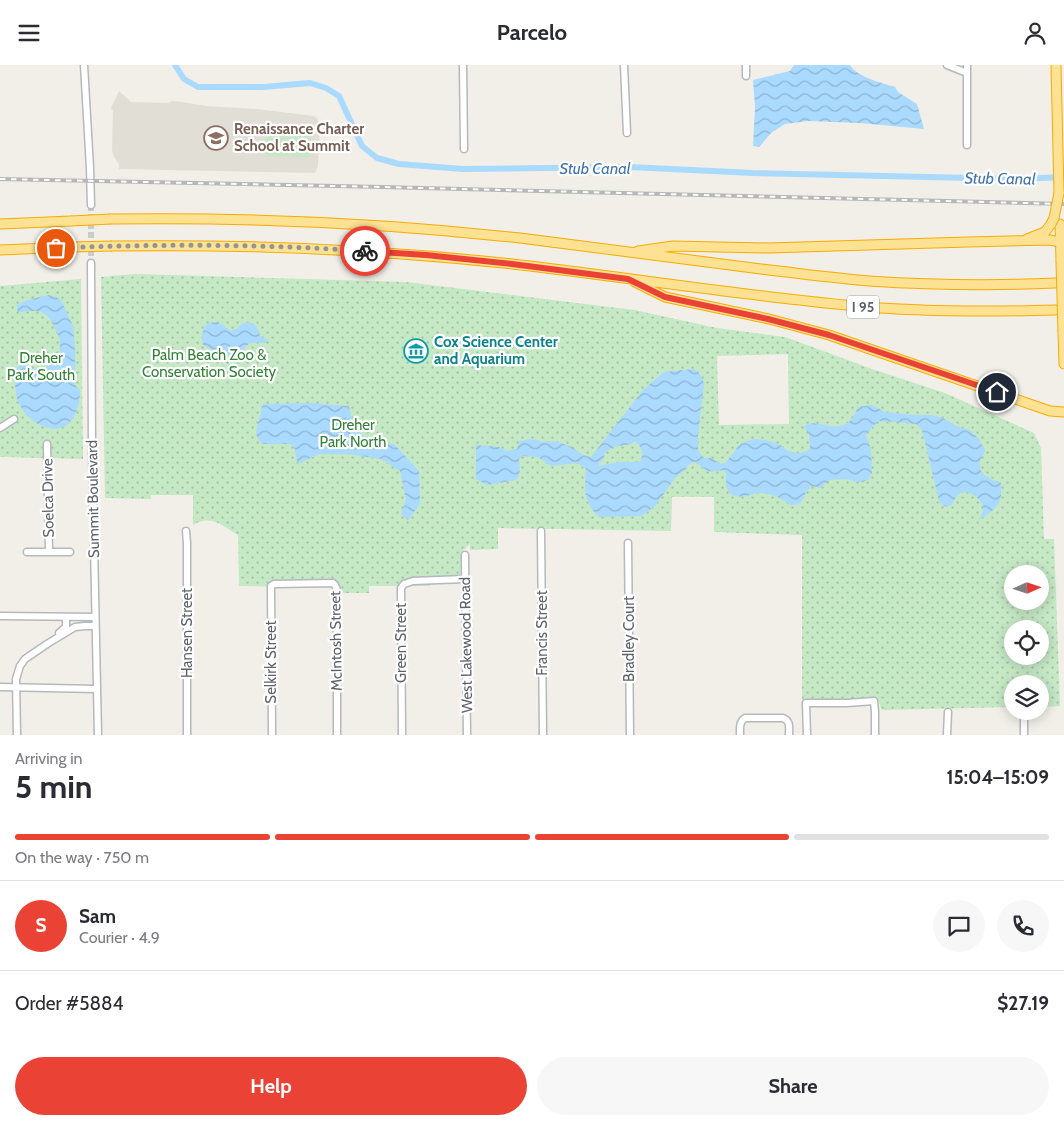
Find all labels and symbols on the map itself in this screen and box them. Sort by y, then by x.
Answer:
place label: Renaissance Charter School at Summit [234,120,364,155]
school or university icon: Renaissance Charter School at Summit [203,125,229,151]
water label: Stub Canal [559,159,631,178]
water label: Stub Canal [964,168,1036,189]
courier [340,226,390,276]
pin [35,227,77,269]
road number: I 95 [847,295,879,318]
place label: Cox Science Center and Aquarium [434,333,558,368]
museum icon: Cox Science Center and Aquarium [403,338,429,364]
park label: Palm Beach Zoo & Conservation Society [142,346,277,381]
park label: Dreher Park South [7,349,75,384]
pin [976,371,1018,413]
park label: Dreher Park North [320,416,386,451]
street label: Summit Boulevard [83,440,103,558]
street label: Soelca Drive [38,458,58,538]
north arrow [1004,565,1049,610]
street label: West Lakewood Road [456,577,476,713]
street label: Hansen Street [178,588,196,678]
street label: Francis Street [533,590,551,676]
street label: McIntosh Street [326,591,346,691]
street label: Bradley Court [620,596,638,682]
street label: Green Street [392,603,410,683]
street label: Selkirk Street [262,620,280,704]

